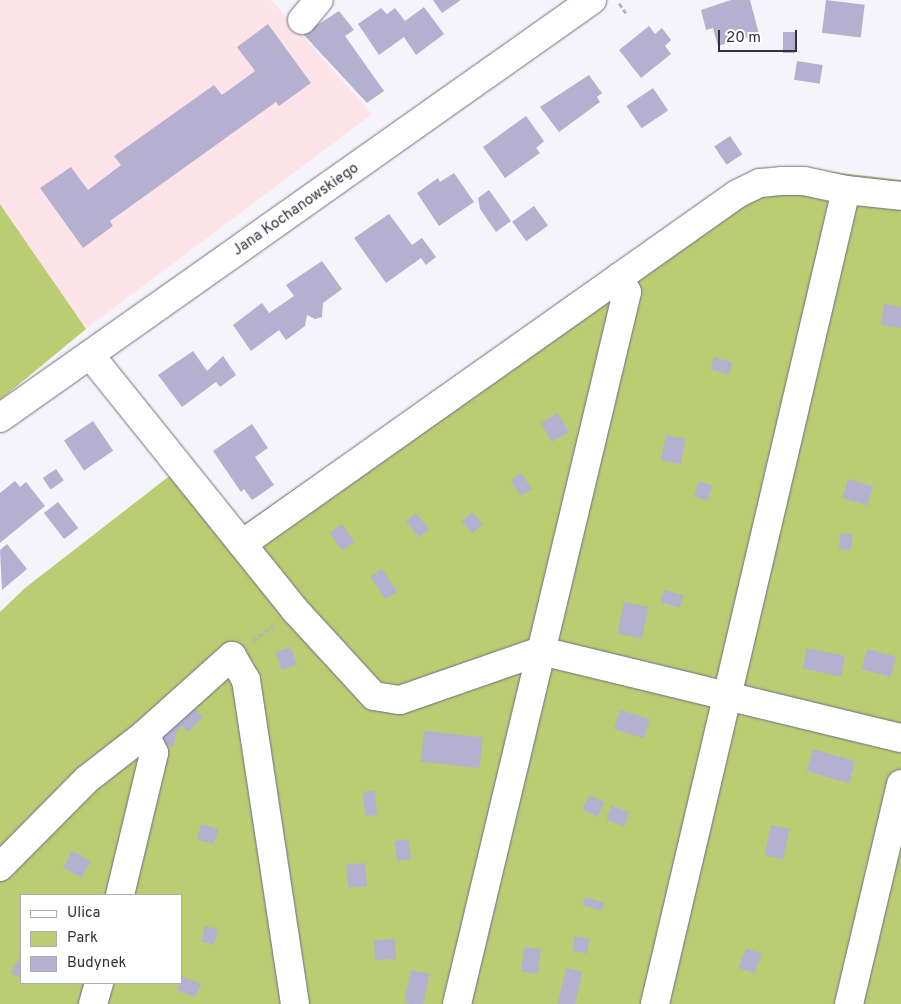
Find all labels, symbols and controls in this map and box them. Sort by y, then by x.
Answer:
scale bar [721,20,800,52]
text: 20 m [726,29,761,48]
street label: Jana Kochanowskiego [229,160,363,260]
legend [20,894,182,984]
text: Ulica [67,904,100,923]
text: Park [67,929,98,948]
text: Budynek [67,954,126,973]

